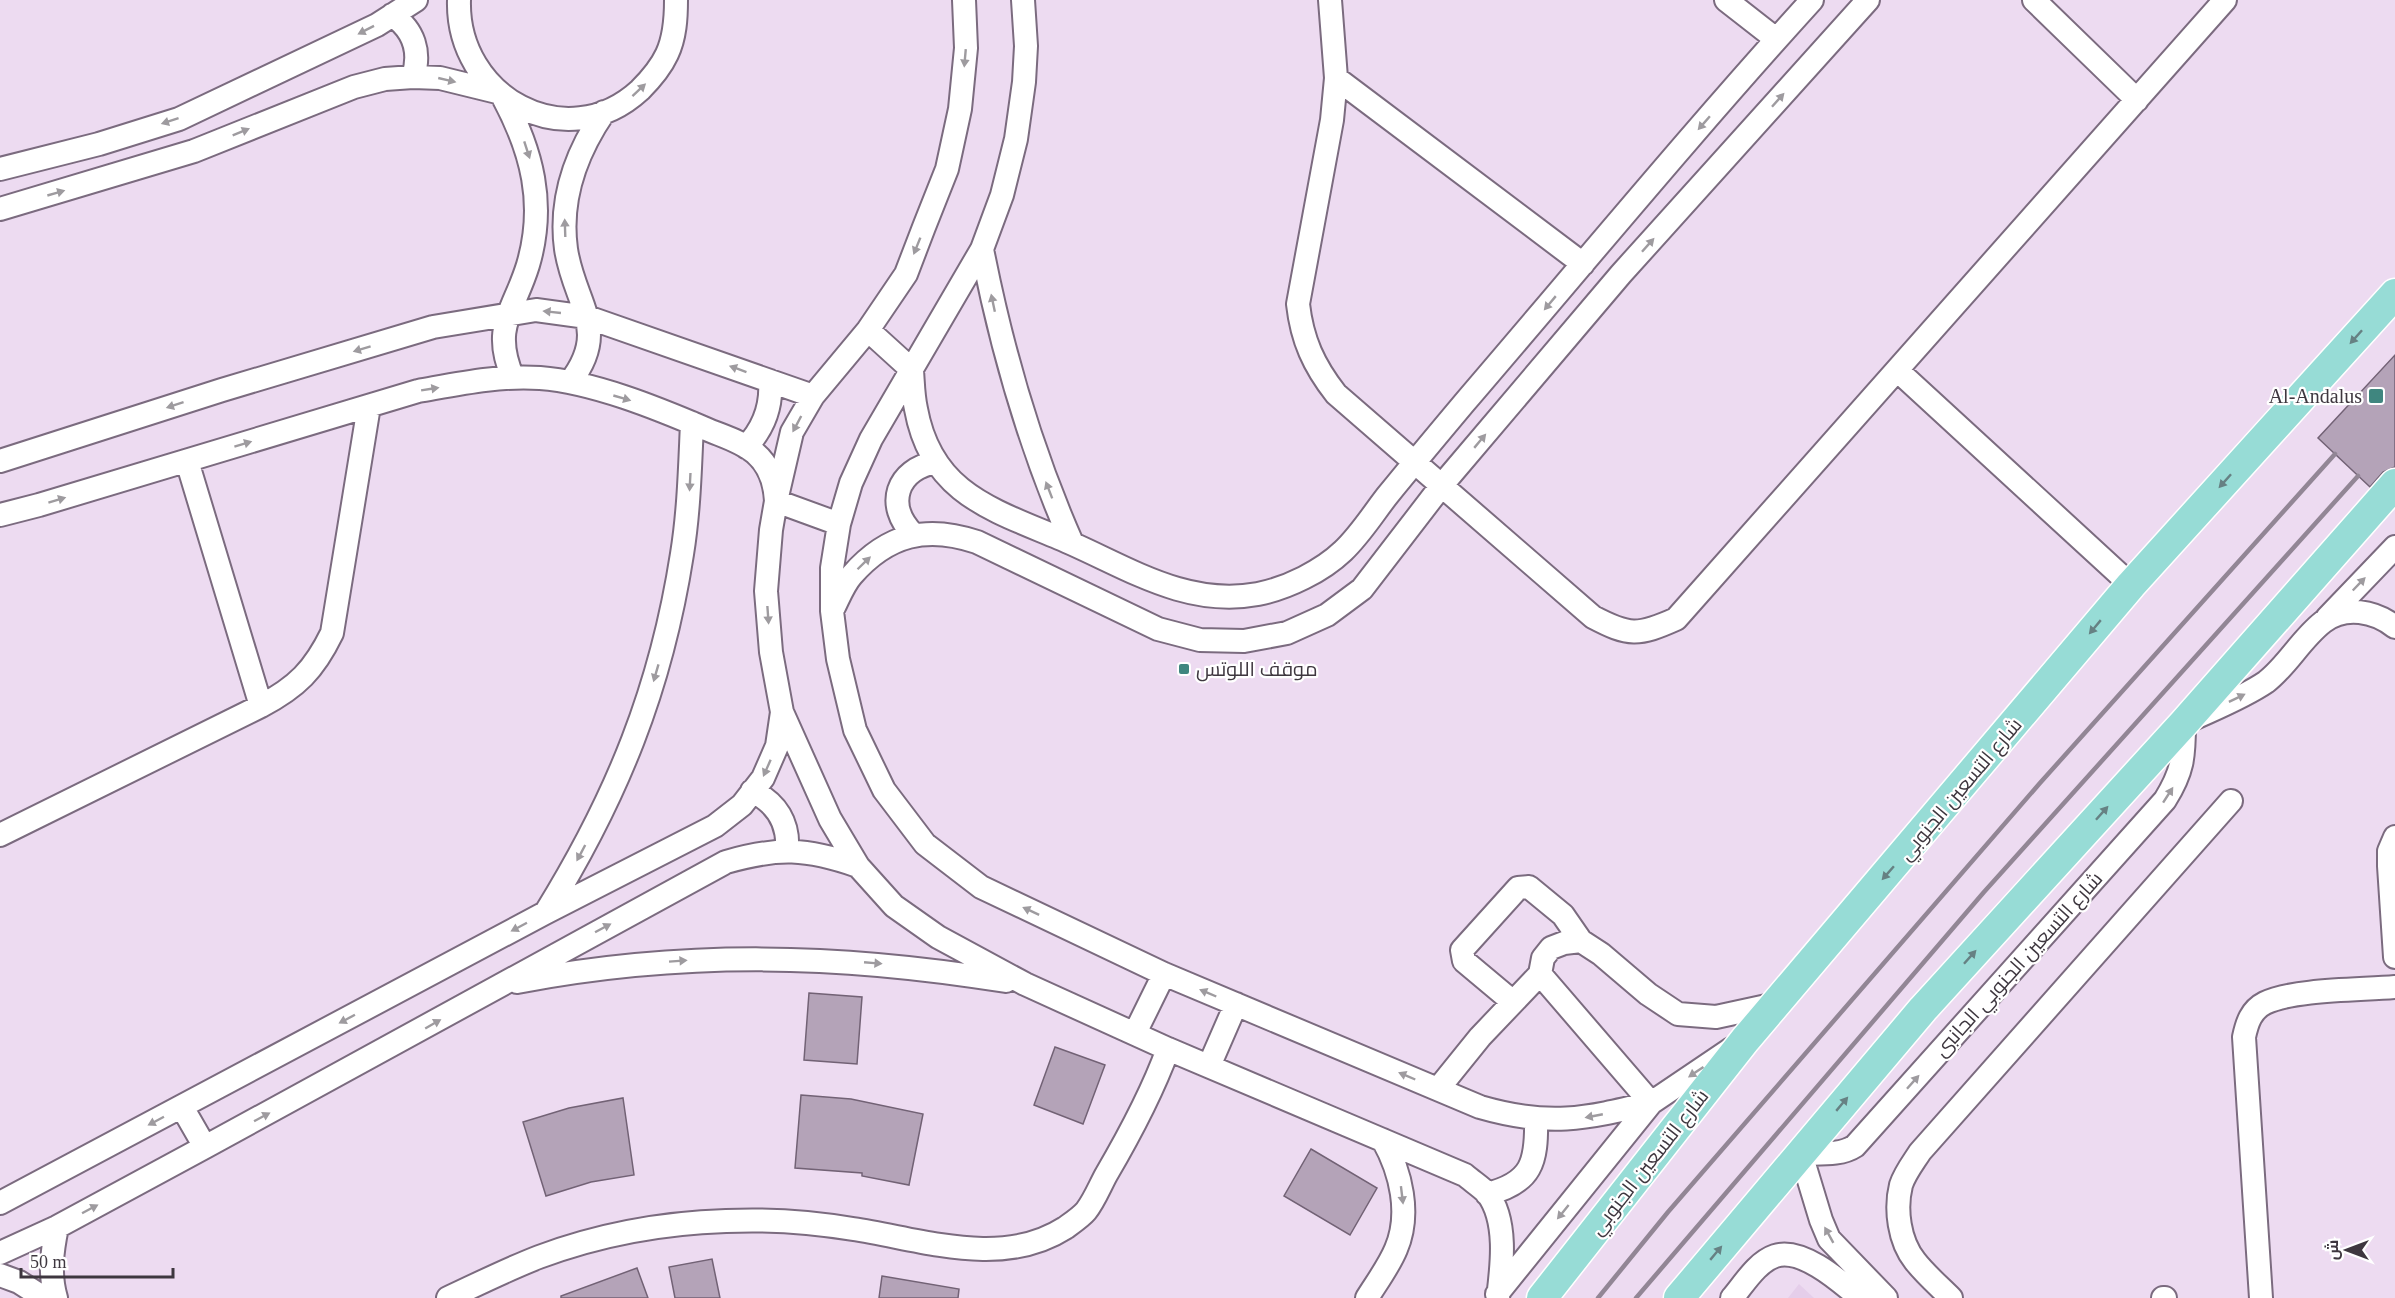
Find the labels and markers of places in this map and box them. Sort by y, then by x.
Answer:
place label: Al-Andalus [2269,385,2362,407]
marker: Al-Andalus [2367,387,2385,405]
place label: موقف اللوتس [1196,658,1318,682]
marker: موقف اللوتس [1177,662,1191,676]

